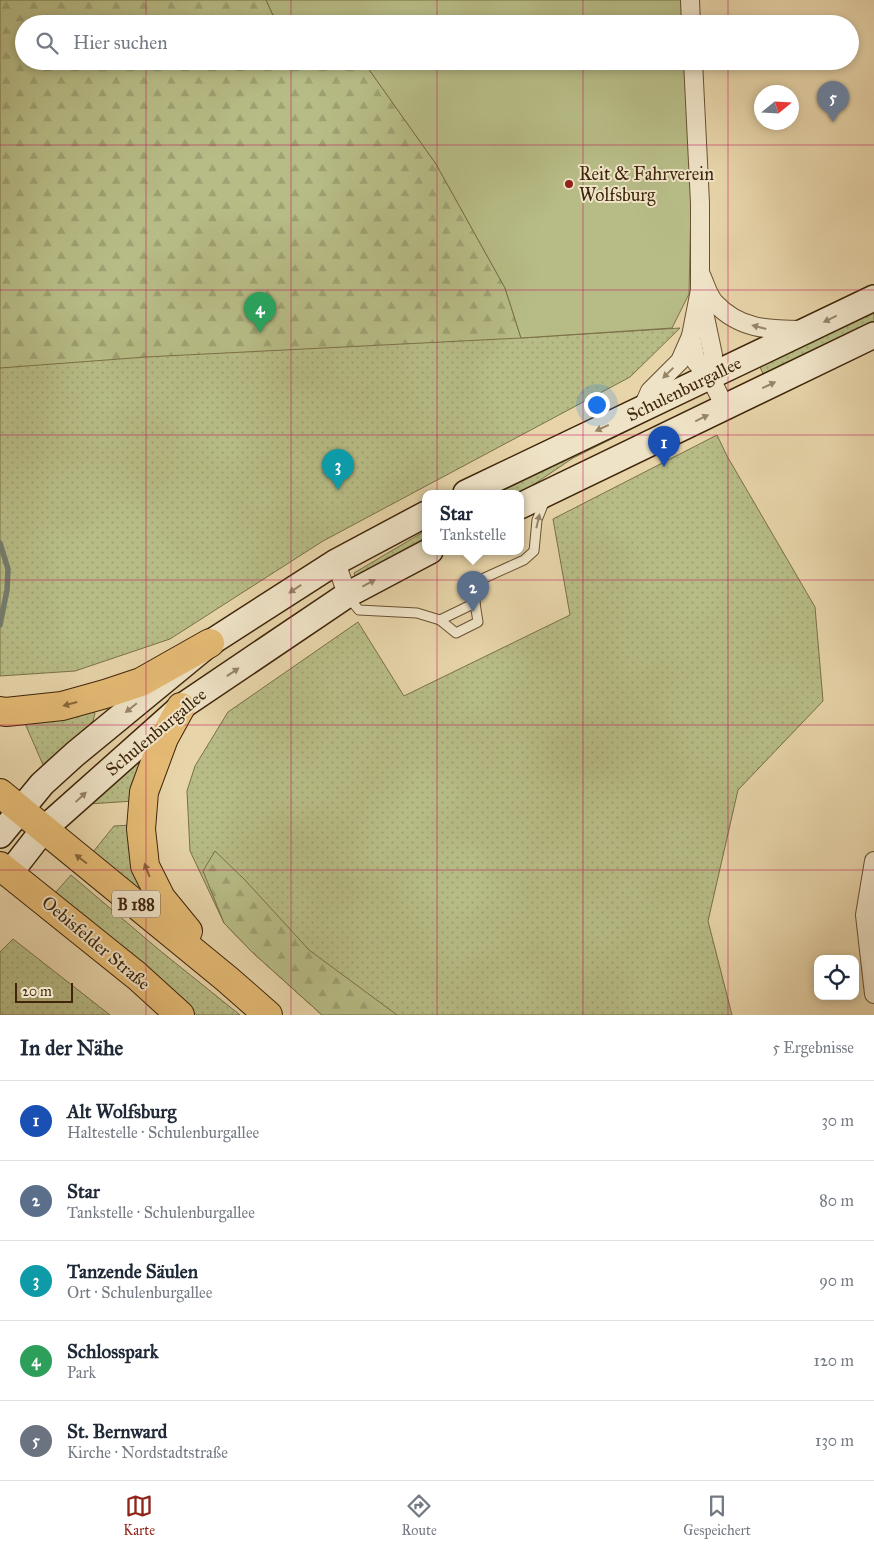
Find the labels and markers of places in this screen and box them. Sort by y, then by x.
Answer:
pin: 5 [817,81,849,122]
place label: Reit & Fahrverein Wolfsburg [579,163,714,207]
marker: Reit & Fahrverein Wolfsburg [563,178,575,190]
pin: 4 [244,292,276,333]
pin: 1 [648,426,680,467]
pin: 3 [322,449,354,490]
pin: 2 [457,571,489,612]

